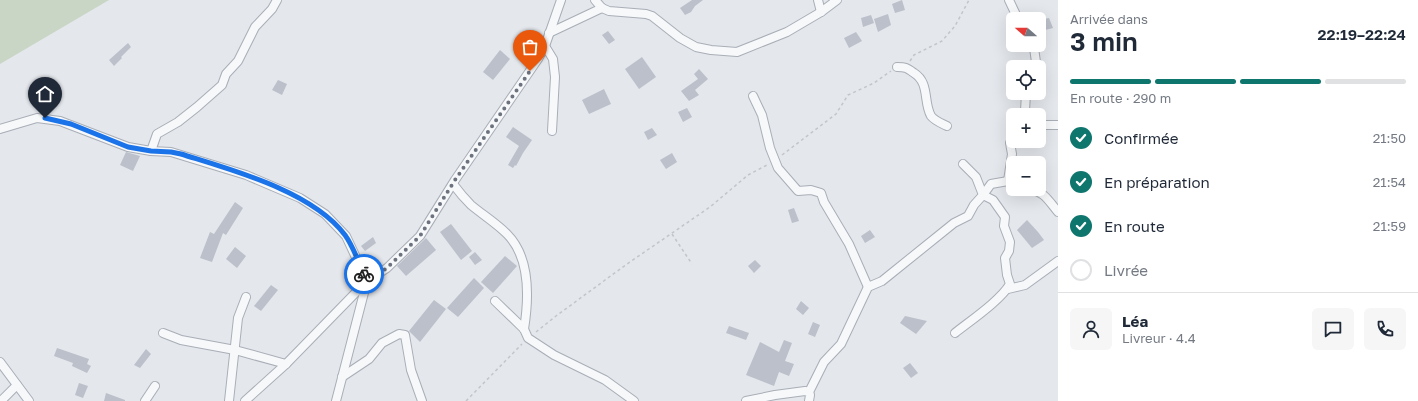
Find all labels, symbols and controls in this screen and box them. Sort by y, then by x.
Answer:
text: Arrivée dans [1070,11,1148,27]
north arrow [1006,12,1046,52]
map controls [1006,12,1046,196]
text: 22:19–22:24 [1317,25,1406,43]
text: 3 min [1070,26,1138,57]
pin [513,30,547,71]
icon: bag [519,36,541,58]
button: locate [1006,60,1046,100]
pin [28,77,62,118]
icon: home [34,83,56,105]
text: En route · 290 m [1070,90,1171,106]
button: + [1006,108,1046,148]
icon: check [1070,127,1092,149]
text: Confirmée [1104,129,1178,147]
text: 21:50 [1373,130,1406,146]
button: − [1006,156,1046,196]
icon: check [1070,171,1092,193]
text: En préparation [1104,173,1210,191]
text: 21:54 [1373,174,1406,190]
icon: check [1070,215,1092,237]
text: En route [1104,217,1165,235]
text: 21:59 [1373,218,1406,234]
courier [344,254,384,294]
text: Livrée [1104,261,1148,279]
icon: bike [353,263,375,285]
button: person [1070,308,1112,350]
button: chat [1312,308,1354,350]
button: phone [1364,308,1406,350]
text: Léa [1122,312,1148,330]
text: Livreur · 4.4 [1122,330,1196,346]

